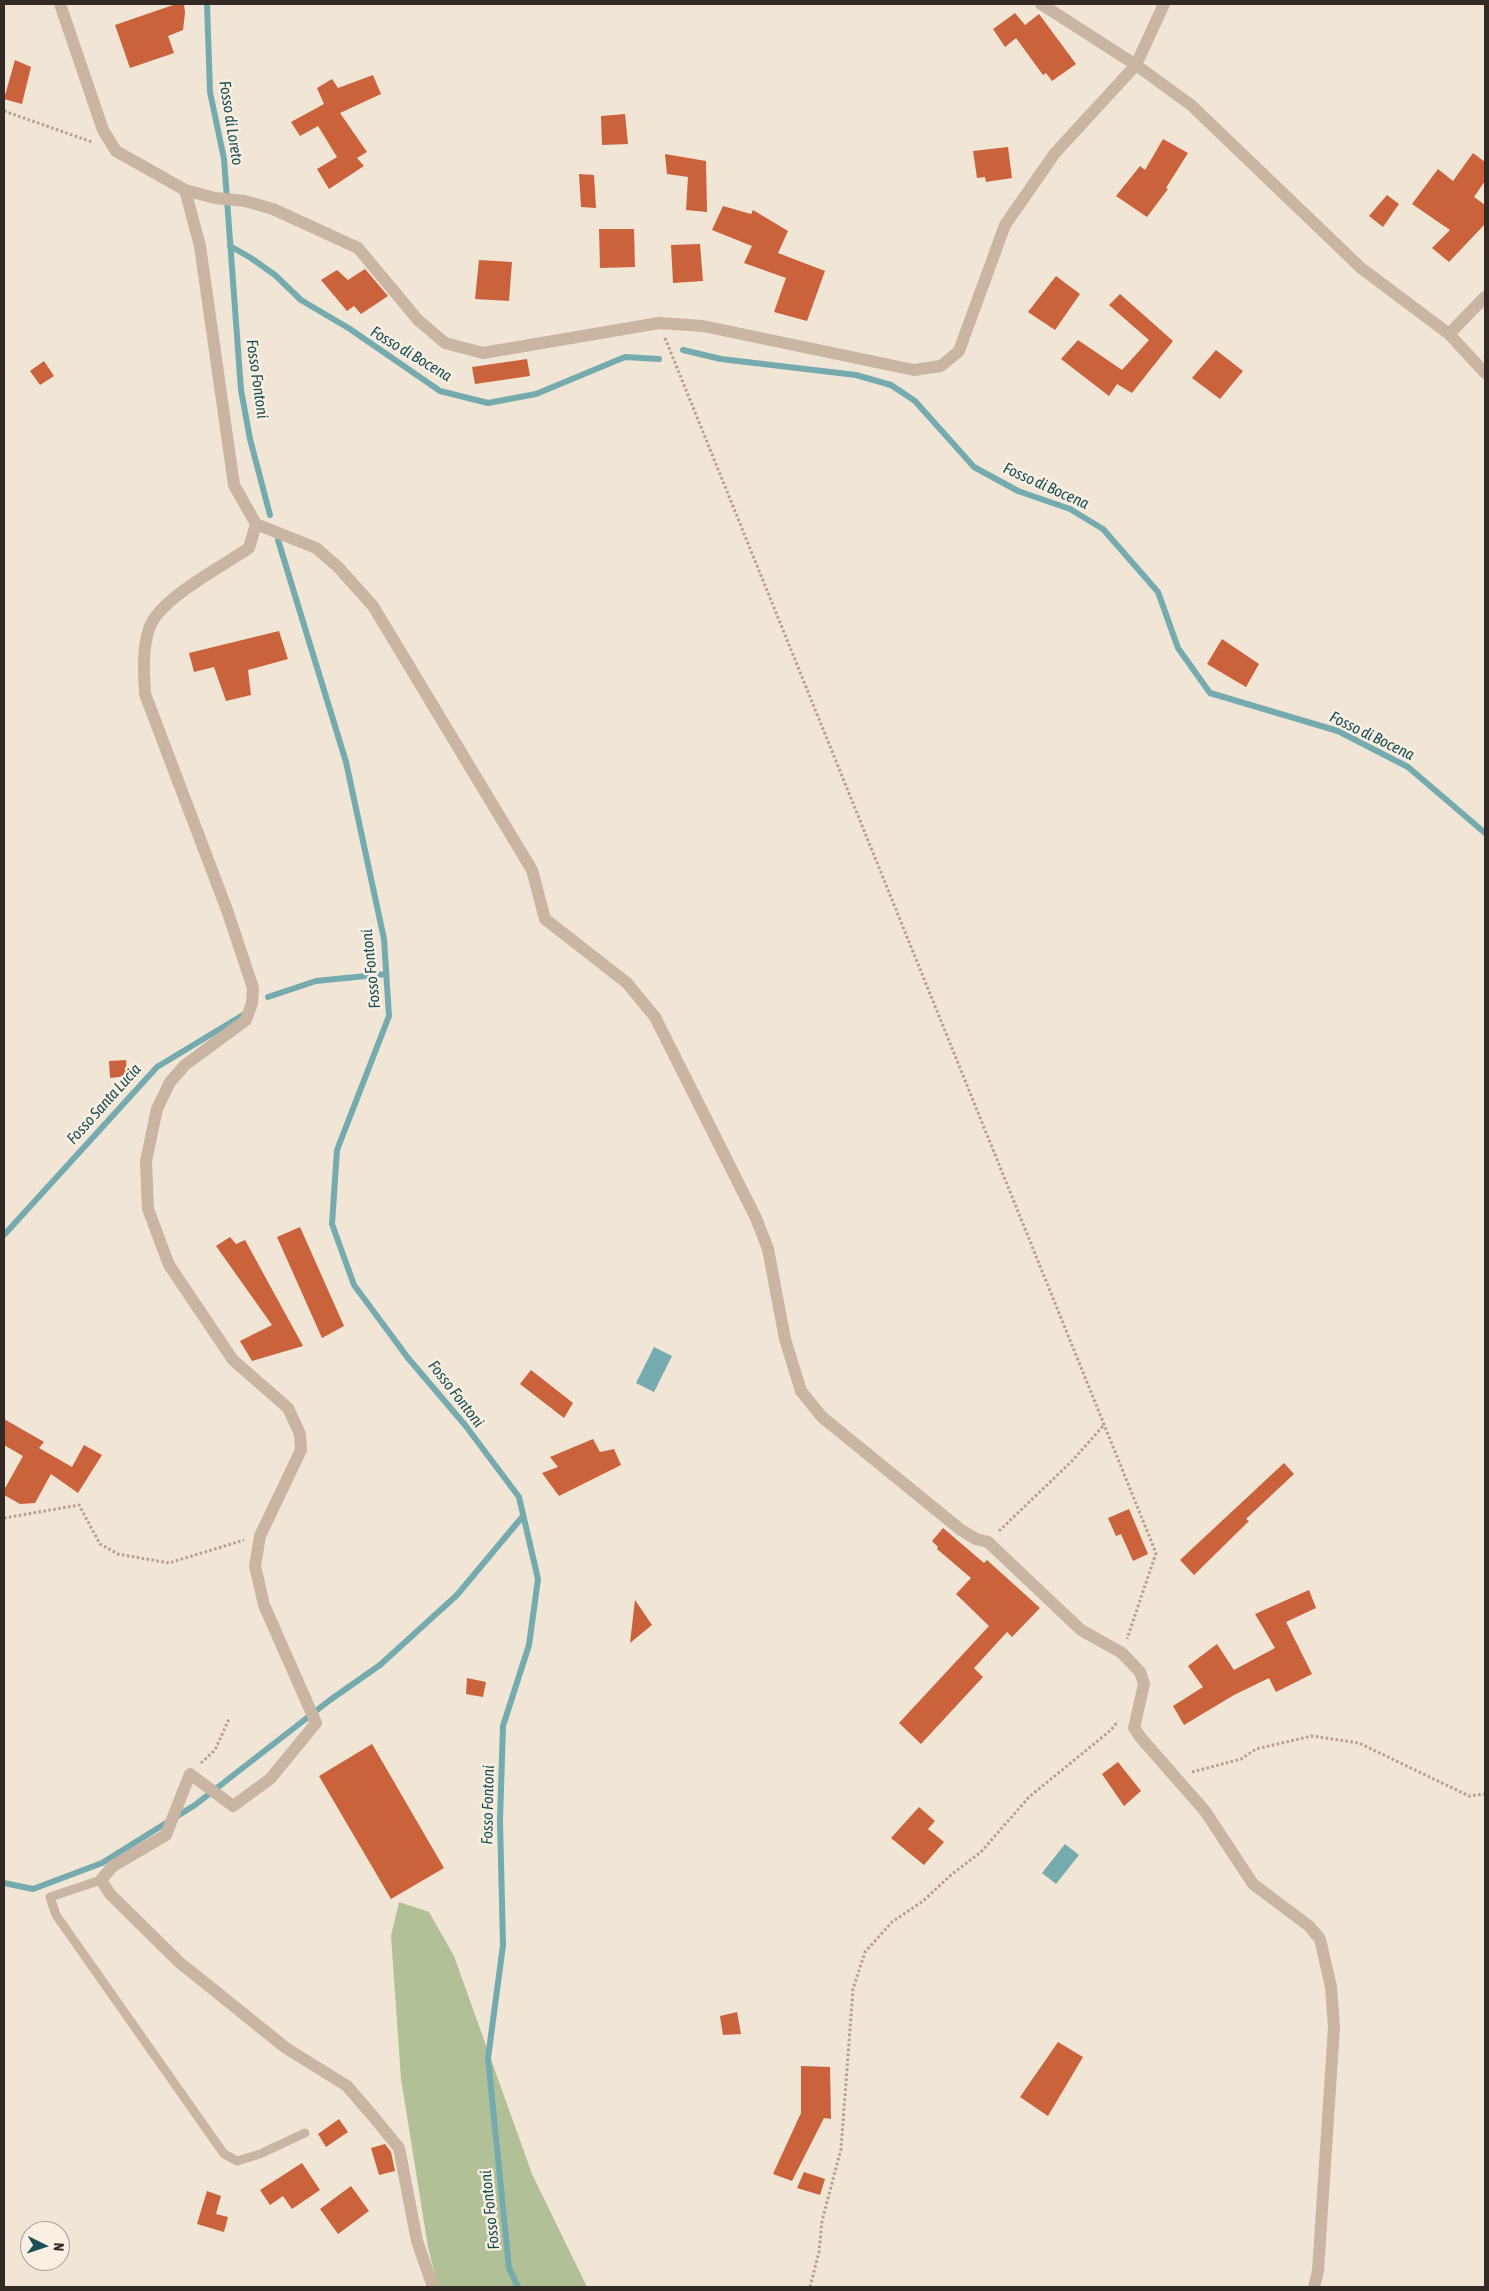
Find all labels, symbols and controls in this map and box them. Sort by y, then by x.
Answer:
water label: Fosso di Loreto [215,79,247,167]
water label: Fosso di Bocena [367,322,455,386]
water label: Fosso Fontoni [242,338,272,420]
water label: Fosso di Bocena [1000,459,1092,513]
water label: Fosso di Bocena [1327,707,1417,765]
water label: Fosso Fontoni [357,928,385,1010]
water label: Fosso Santa Lucia [63,1060,145,1148]
water label: Fosso Fontoni [424,1357,488,1431]
water label: Fosso Fontoni [478,1765,498,1845]
water label: Fosso Fontoni [476,2169,504,2251]
north arrow [20,2221,70,2271]
text: N [51,2242,67,2252]

